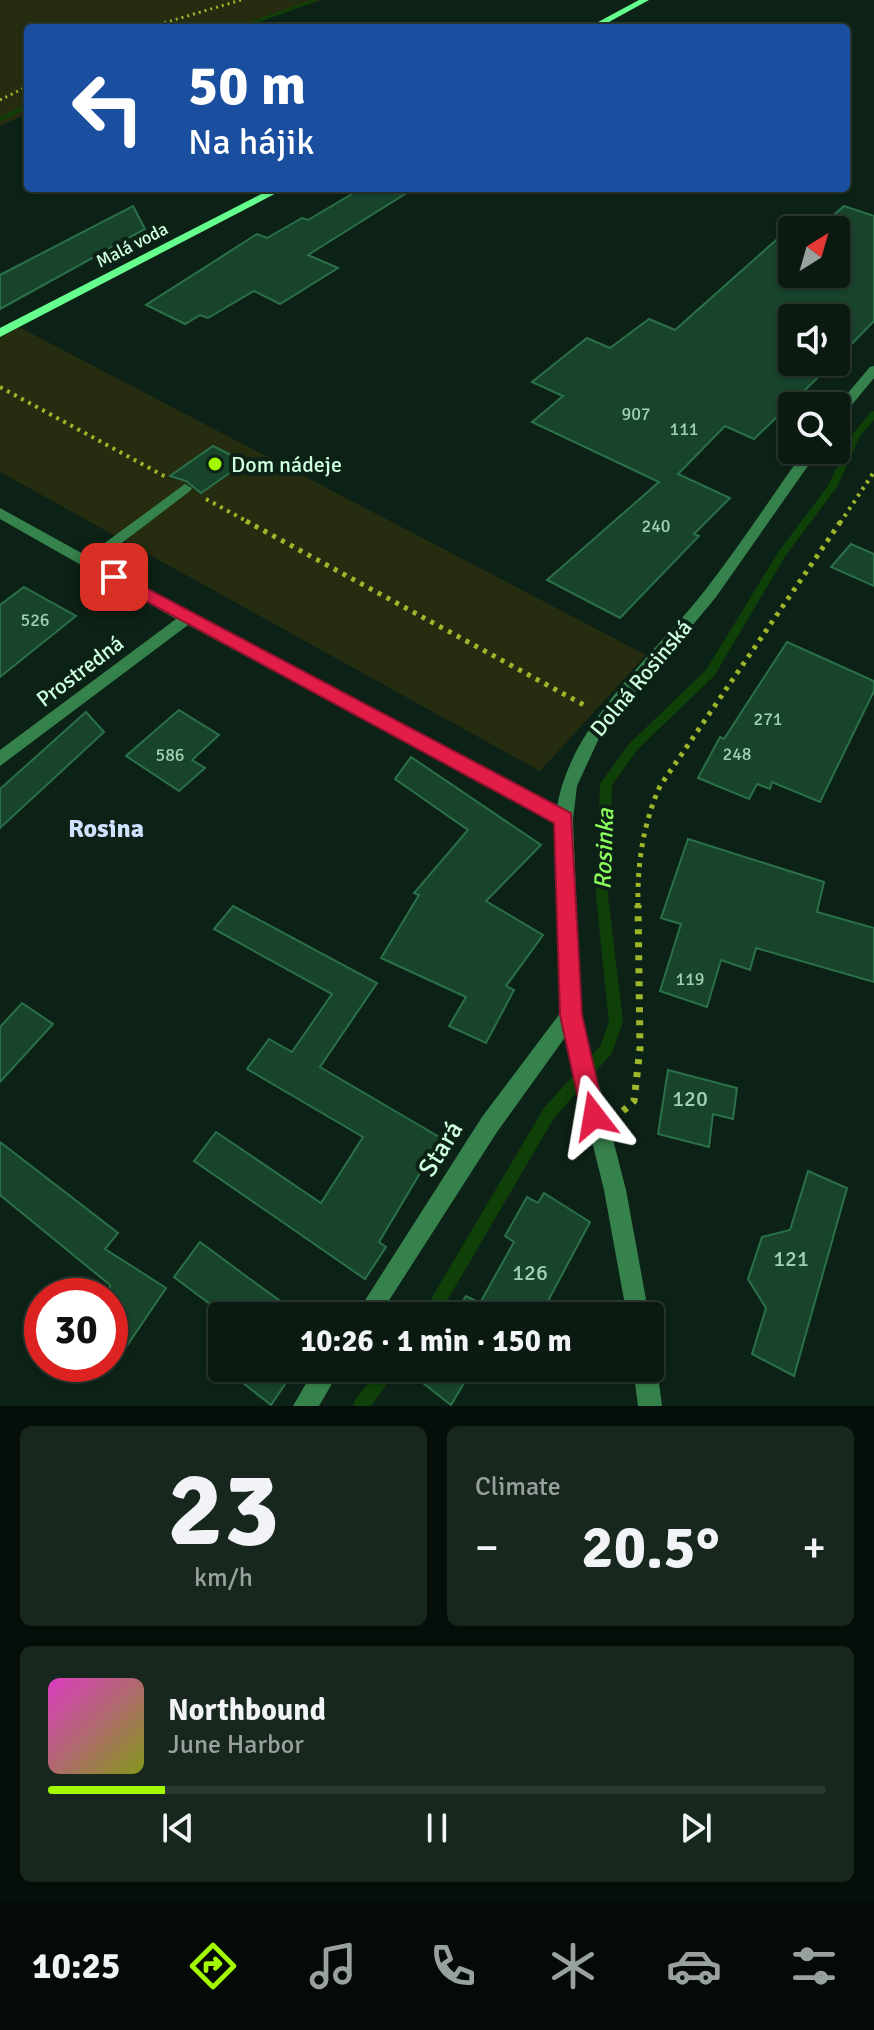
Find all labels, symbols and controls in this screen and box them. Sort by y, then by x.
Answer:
text: 50 m [188,51,306,120]
icon: left [56,56,160,160]
text: Na hájik [188,120,314,165]
north arrow [778,216,850,288]
map controls [778,216,850,464]
street label: Malá voda [92,217,172,273]
button: sound [778,304,850,376]
button: search [778,392,850,464]
house number: 907 [621,403,651,425]
house number: 111 [669,418,699,440]
place label: Dom nádeje [231,451,342,478]
marker: Dom nádeje [206,455,224,473]
house number: 240 [641,515,671,537]
pin [80,543,148,611]
icon: arrive [92,555,136,599]
house number: 526 [20,609,50,631]
street label: Dolná Rosinská [584,614,698,742]
street label: Prostredná [31,629,129,713]
house number: 271 [753,708,783,730]
house number: 248 [722,743,752,765]
house number: 586 [155,744,185,766]
water label: Rosinka [588,807,620,890]
district label: Rosina [68,813,144,845]
house number: 119 [675,968,705,990]
position arrow [552,1074,636,1158]
house number: 120 [672,1085,708,1112]
street label: Stará [412,1115,470,1183]
house number: 121 [773,1245,809,1272]
house number: 126 [512,1259,548,1286]
speed limit sign: 30 [24,1278,128,1382]
text: 10:26 · 1 min · 150 m [300,1323,572,1360]
text: 23 [167,1446,280,1574]
text: Climate [475,1471,561,1503]
text: 20.5° [581,1511,720,1585]
text: − [475,1521,499,1575]
text: + [802,1521,826,1575]
text: km/h [194,1562,253,1594]
text: Northbound [168,1692,326,1729]
text: June Harbor [168,1729,304,1761]
icon: previous [156,1806,200,1850]
icon: pause [415,1806,459,1850]
icon: next [674,1806,718,1850]
icon: directions [185,1938,241,1994]
icon: music [305,1938,361,1994]
icon: phone [425,1938,481,1994]
icon: climate [545,1938,601,1994]
icon: car [666,1938,722,1994]
icon: filters [786,1938,842,1994]
text: 10:25 [32,1944,120,1989]

